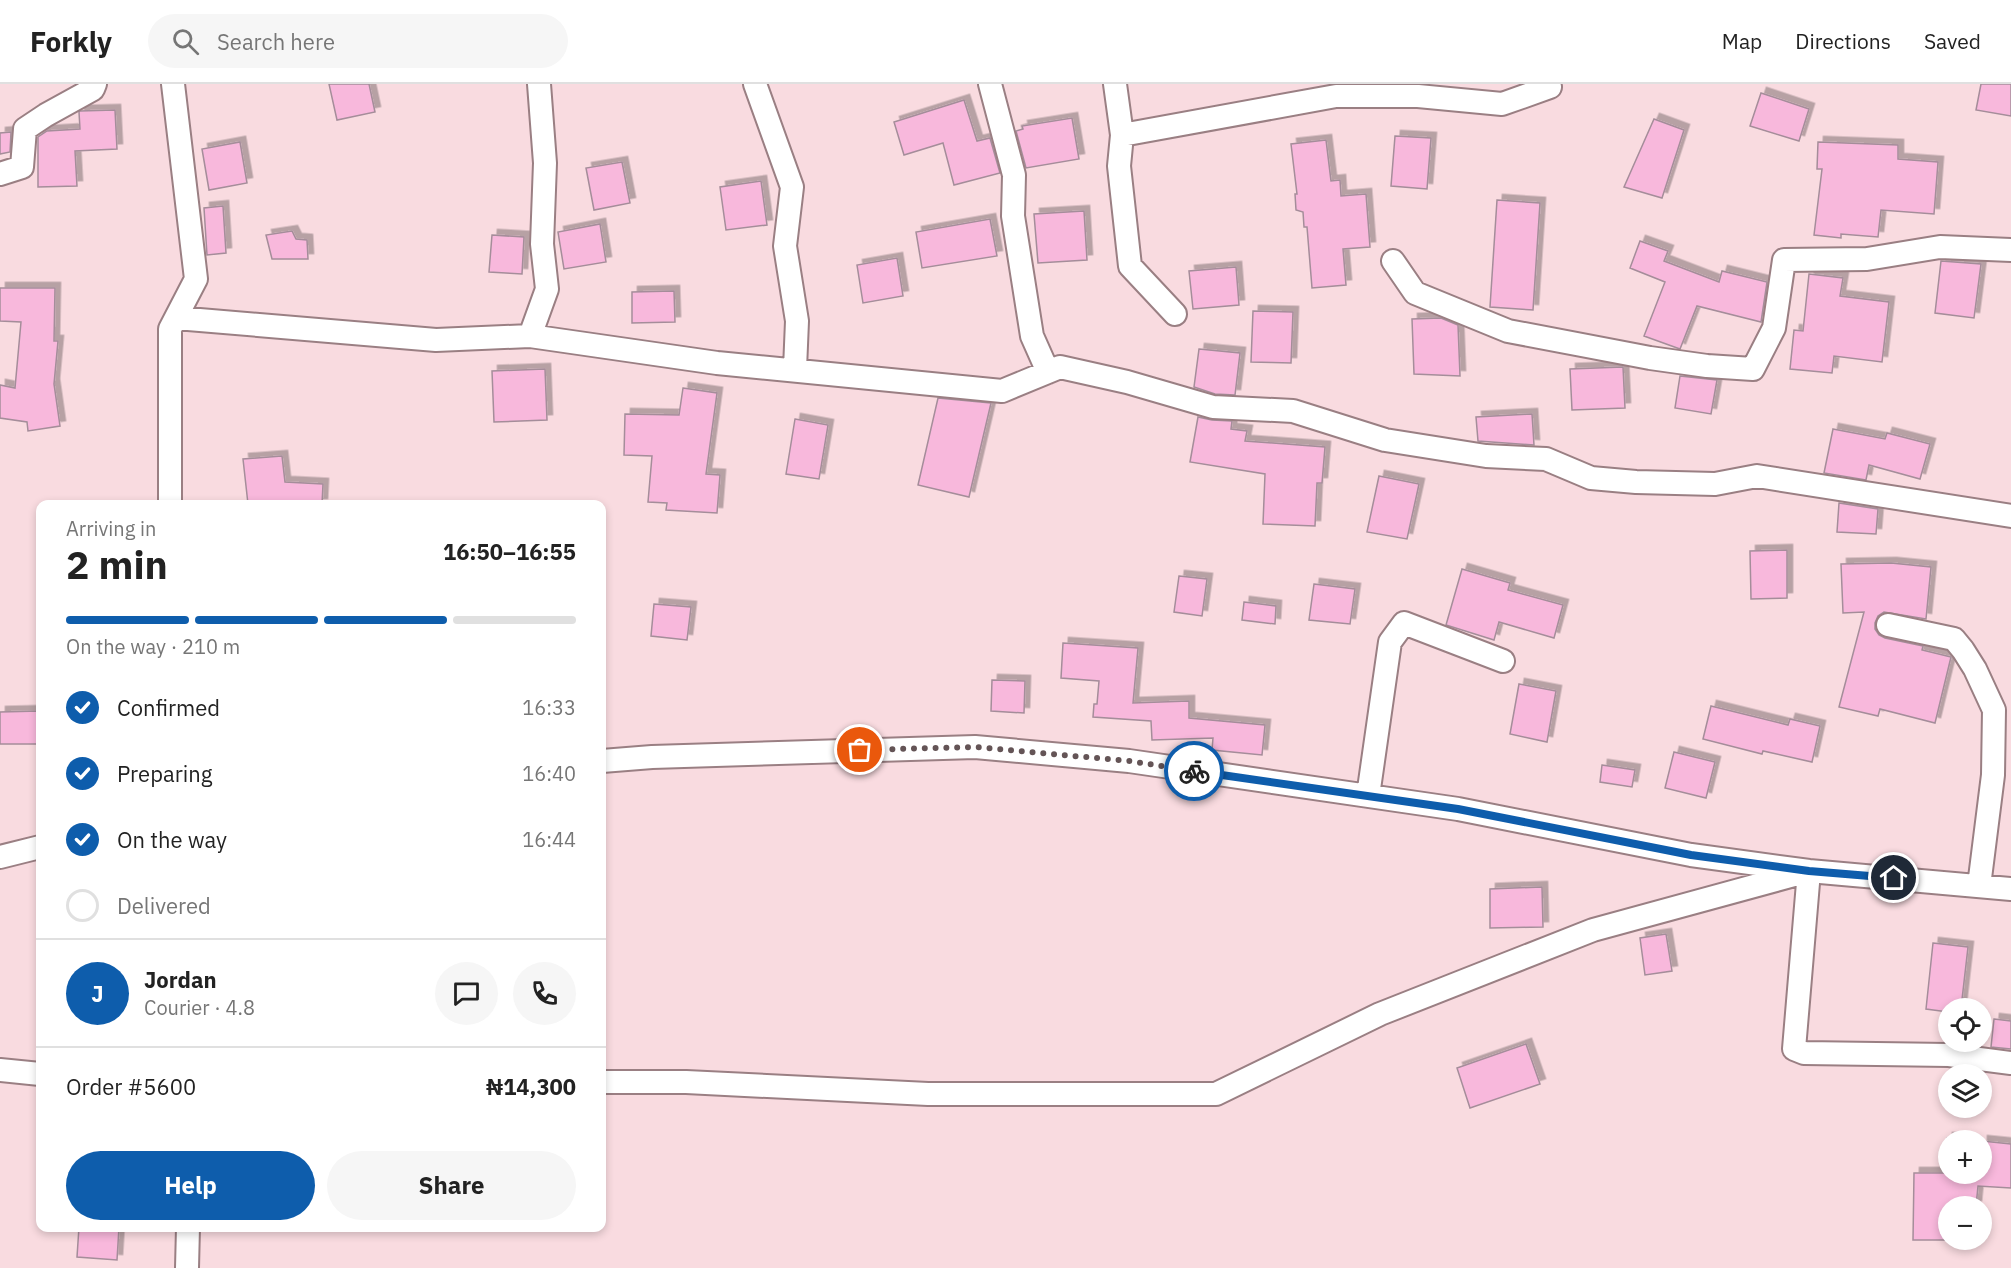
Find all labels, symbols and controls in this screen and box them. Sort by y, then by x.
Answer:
search box [148,14,568,68]
text: Forkly [30,23,112,60]
icon: search [169,25,202,58]
text: Search here [217,27,335,56]
text: Map [1722,27,1762,55]
text: Directions [1795,27,1891,55]
text: Saved [1924,27,1981,55]
text: Arriving in [66,515,156,542]
text: 16:50–16:55 [443,537,576,566]
text: 2 min [66,539,168,590]
text: On the way · 210 m [66,633,240,660]
icon: check [66,691,99,724]
text: Confirmed [117,693,220,722]
text: 16:33 [522,694,576,721]
pin [834,724,885,775]
icon: bag [843,733,876,766]
courier [1164,741,1224,801]
icon: bike [1178,755,1211,788]
icon: check [66,757,99,790]
text: Preparing [117,759,212,788]
text: 16:40 [522,760,576,787]
icon: check [66,823,99,856]
text: On the way [117,825,227,854]
text: 16:44 [522,826,576,853]
pin [1868,852,1919,903]
icon: home [1877,861,1910,894]
text: Delivered [117,891,211,920]
button: chat [435,962,498,1025]
button: phone [513,962,576,1025]
text: Jordan [144,965,217,994]
text: J [91,979,104,1008]
text: Courier · 4.8 [144,994,255,1021]
map controls [1938,998,1992,1250]
button: locate [1938,998,1992,1052]
button: layers [1938,1064,1992,1118]
text: Order #5600 [66,1072,196,1101]
text: ₦14,300 [486,1072,576,1101]
button: + [1938,1130,1992,1184]
button: Help [66,1151,315,1220]
button: Share [327,1151,576,1220]
button: − [1938,1196,1992,1250]

